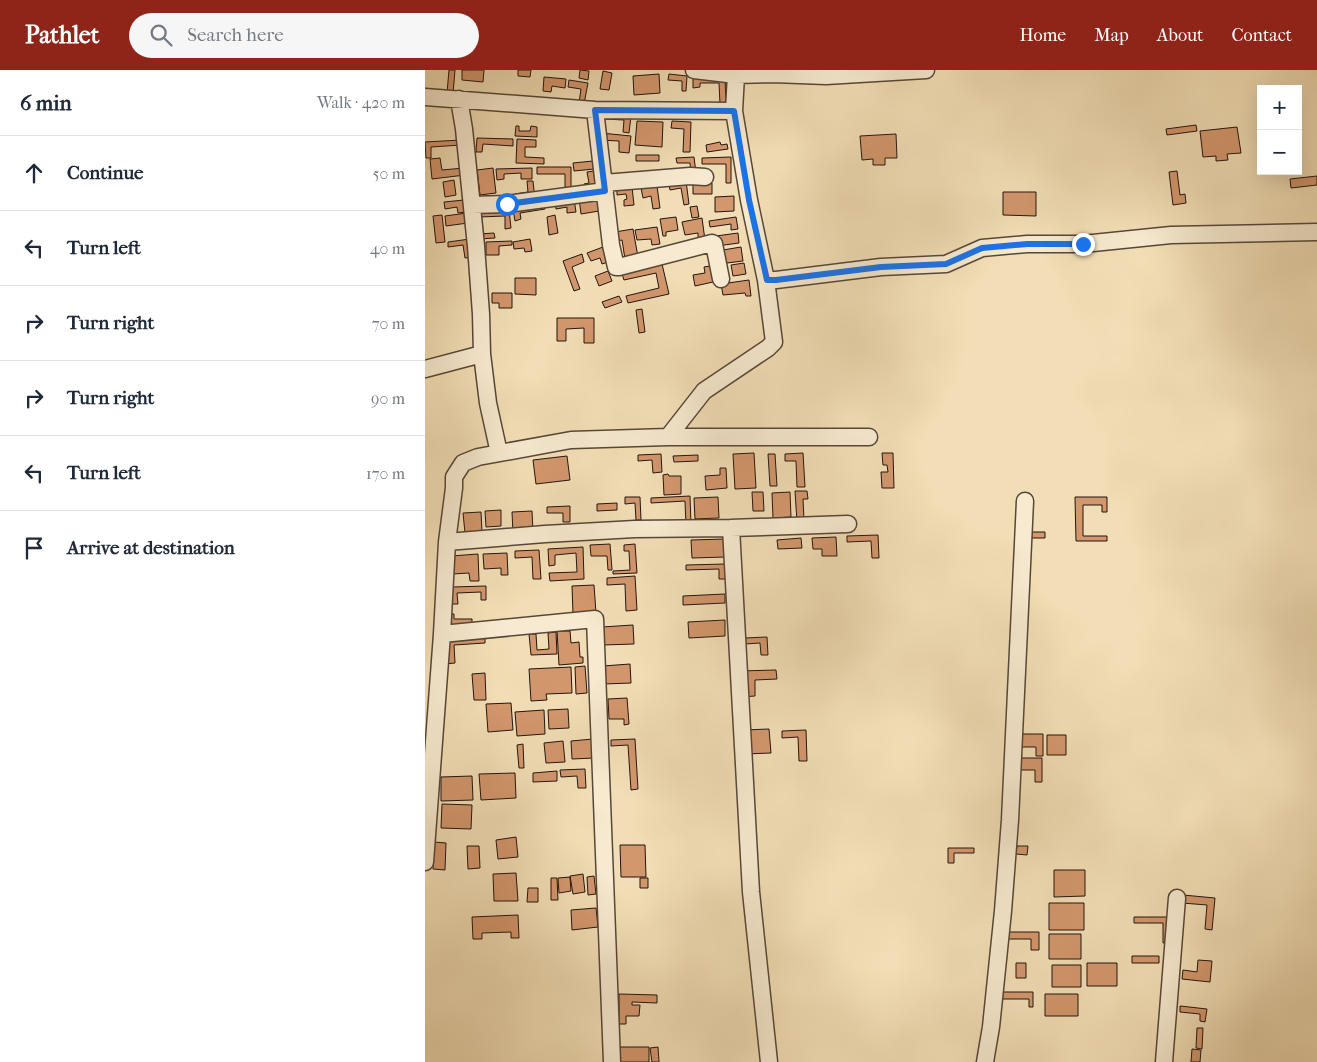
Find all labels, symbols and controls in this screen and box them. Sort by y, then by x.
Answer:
search box [129,13,479,58]
text: Pathlet [25,21,99,49]
icon: search [147,21,175,49]
text: Search here [187,24,284,46]
text: Home [1019,25,1066,46]
text: Map [1094,25,1129,46]
text: About [1157,25,1203,46]
text: Contact [1231,25,1292,46]
map controls [1257,85,1302,175]
button: + [1257,85,1302,130]
text: 6 min [20,91,72,115]
text: Walk · 420 m [317,93,405,112]
button: − [1257,130,1302,175]
icon: ahead [20,159,48,187]
text: Continue [67,162,143,184]
text: 50 m [373,164,405,183]
route start [496,193,519,216]
route end [1072,233,1095,256]
icon: left [20,234,48,262]
text: Turn left [67,237,141,259]
text: 40 m [370,239,405,258]
icon: right [20,309,48,337]
text: Turn right [67,312,154,334]
text: 70 m [372,314,405,333]
icon: right [20,384,48,412]
text: Turn right [67,387,154,409]
text: 90 m [371,389,405,408]
icon: left [20,459,48,487]
text: Turn left [67,462,141,484]
text: 170 m [366,464,405,483]
icon: arrive [20,534,48,562]
text: Arrive at destination [67,537,235,559]

